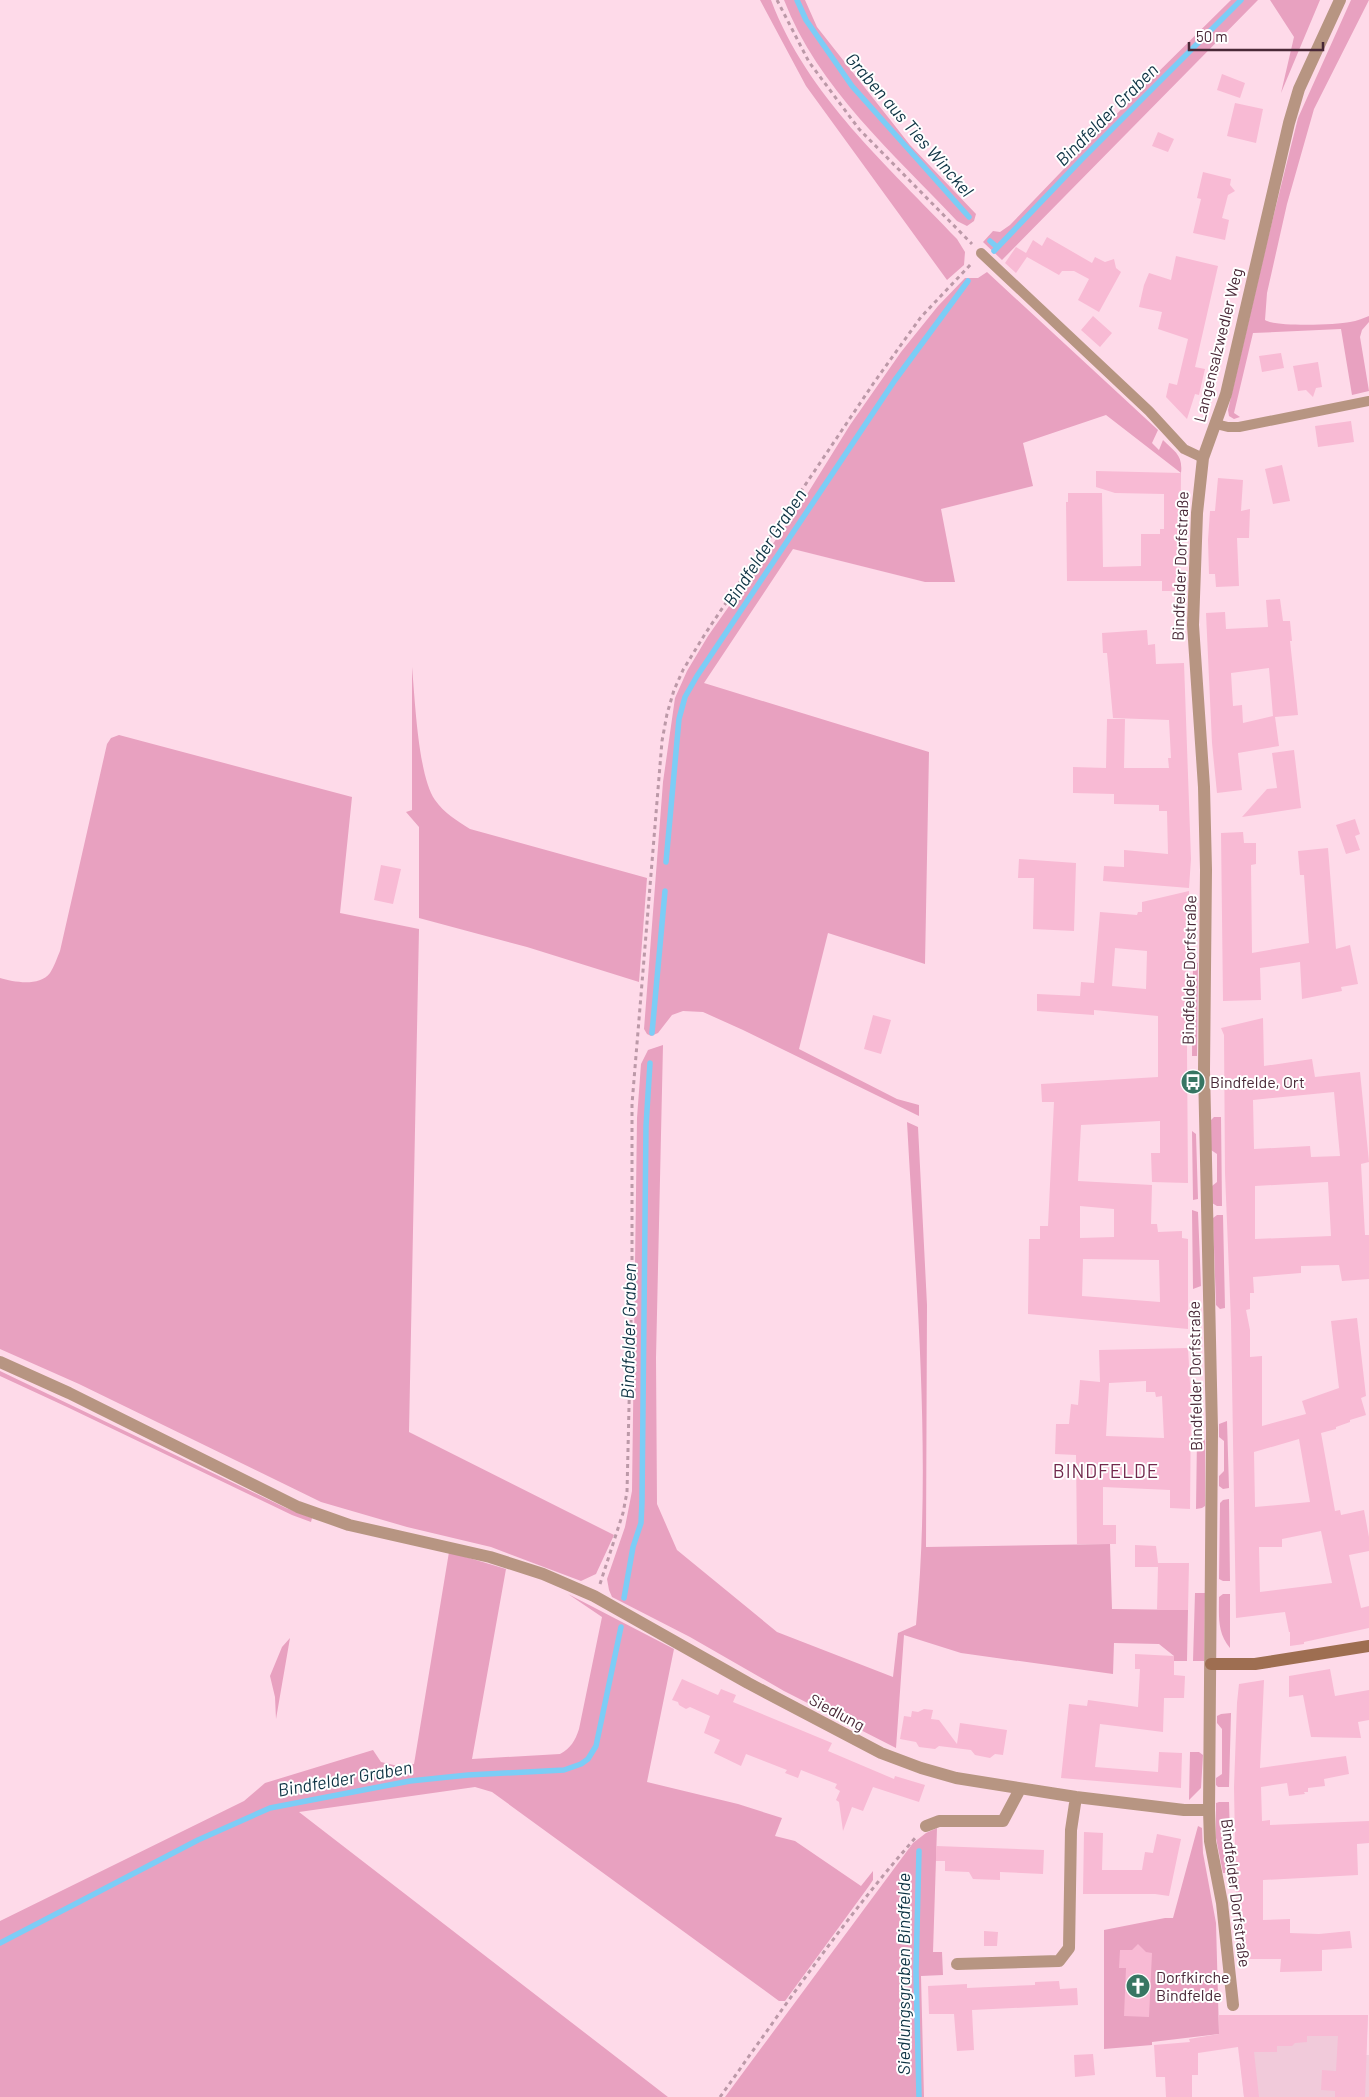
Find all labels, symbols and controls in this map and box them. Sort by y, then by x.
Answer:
scale bar [1189,20,1323,52]
text: 50 m [1196,27,1228,45]
water label: Graben aus Ties Winckel [841,48,978,201]
water label: Bindfelder Graben [1050,58,1162,170]
street label: Langensalzwedler Weg [1189,266,1246,424]
water label: Bindfelder Graben [718,484,810,611]
street label: Bindfelder Dorfstraße [1167,491,1192,641]
street label: Bindfelder Dorfstraße [1178,895,1199,1045]
bus stop icon: Bindfelde, Ort [1180,1069,1206,1095]
place label: Bindfelde, Ort [1210,1072,1305,1091]
water label: Bindfelder Graben [616,1263,640,1399]
street label: Bindfelder Dorfstraße [1184,1301,1205,1451]
district label: BINDFELDE [1053,1459,1159,1482]
street label: Siedlung [806,1689,868,1734]
water label: Bindfelder Graben [276,1755,414,1801]
street label: Bindfelder Dorfstraße [1218,1817,1255,1968]
water label: Siedlungsgraben Bindfelde [892,1873,914,2075]
place label: Dorfkirche Bindfelde [1156,1967,1230,2004]
church icon: Dorfkirche Bindfelde [1125,1973,1151,1999]

